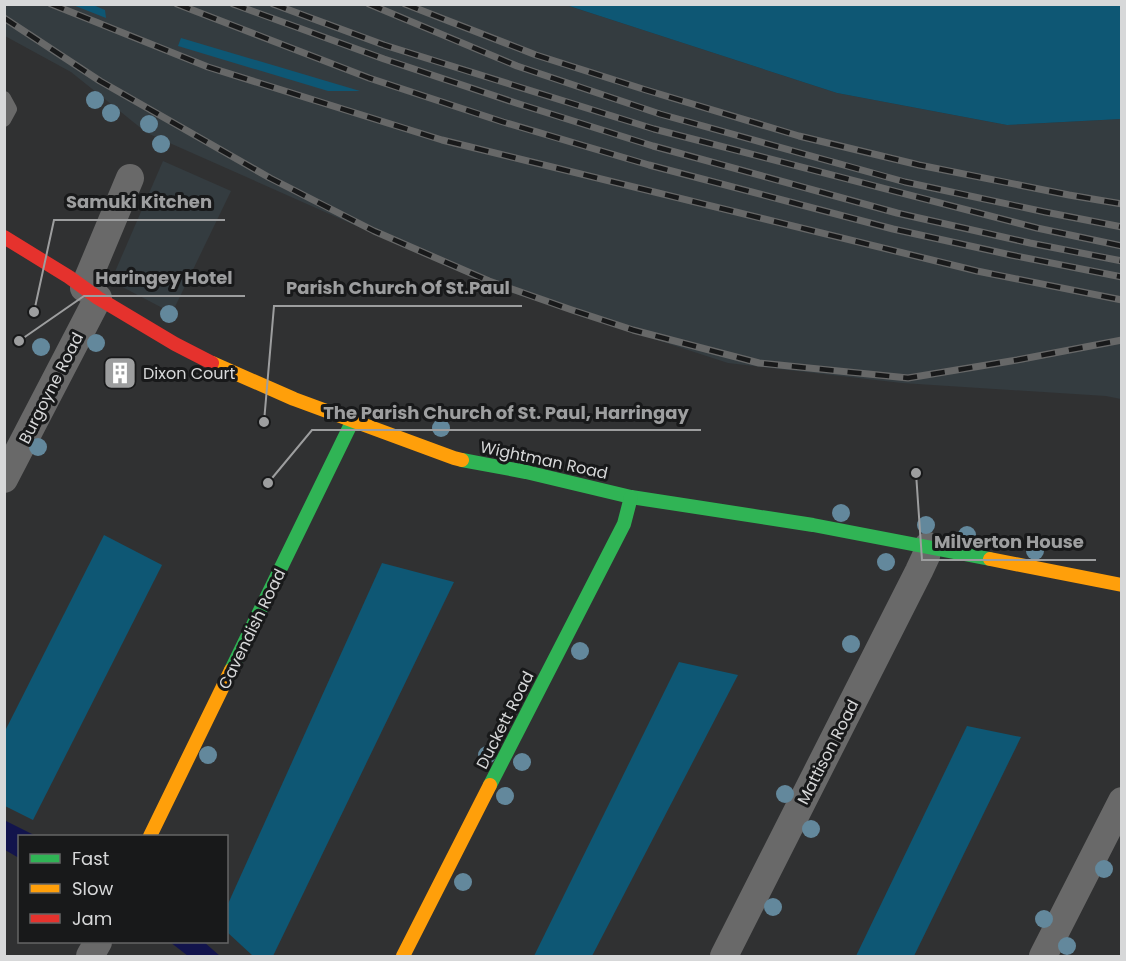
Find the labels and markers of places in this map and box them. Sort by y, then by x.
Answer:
callout: Samuki Kitchen [54,184,225,220]
callout: Haringey Hotel [84,260,245,296]
callout: Parish Church Of St.Paul [274,270,522,306]
building icon: Dixon Court [102,355,138,391]
place label: Dixon Court [143,362,235,385]
callout: The Parish Church of St. Paul, Harringay [312,394,701,430]
callout: Milverton House [922,524,1096,560]

